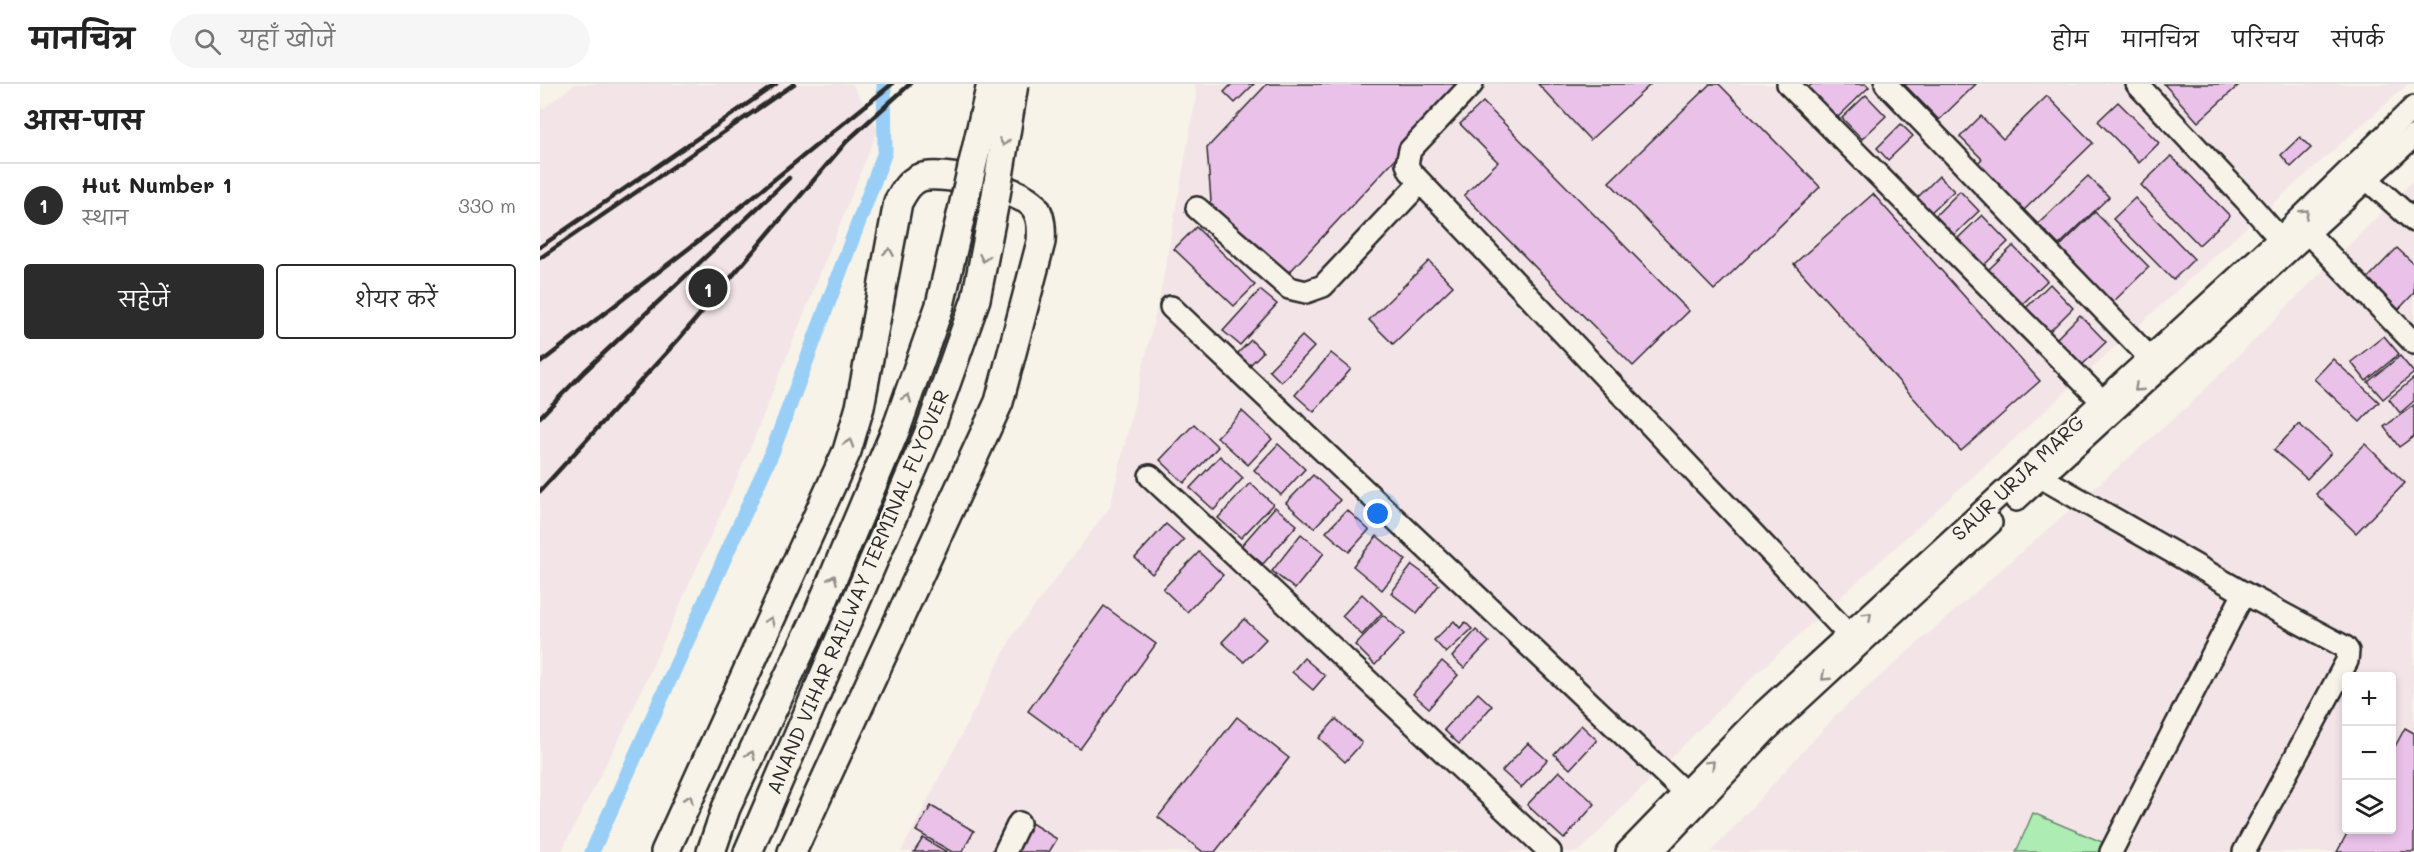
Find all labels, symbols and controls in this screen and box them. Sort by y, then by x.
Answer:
search box [170,14,590,68]
text: मानचित्र [30,20,134,56]
text: यहाँ खोजें [239,24,335,53]
icon: search [191,25,224,58]
text: होम [2052,25,2089,52]
text: मानचित्र [2122,25,2199,52]
text: परिचय [2232,25,2298,52]
text: संपर्क [2331,25,2384,52]
text: आस-पास [24,103,143,137]
one-way arrow [999,137,1011,146]
text: Hut Number 1 [81,170,232,199]
text: 1 [39,192,48,218]
text: 330 m [458,192,516,218]
text: स्थान [81,204,128,230]
one-way arrow [2298,210,2309,221]
one-way arrow [882,248,895,258]
one-way arrow [978,254,990,263]
button: सहेजें [24,264,264,339]
button: शेयर करें [276,264,516,339]
pin: 1 [688,266,728,310]
one-way arrow [2134,381,2145,392]
street label: ANAND VIHAR RAILWAY TERMINAL FLYOVER [760,386,954,798]
one-way arrow [899,394,912,404]
street label: SAUR URJA MARG [1945,409,2089,546]
one-way arrow [842,438,854,449]
your location [1363,499,1392,528]
one-way arrow [826,574,838,585]
one-way arrow [1862,612,1872,623]
one-way arrow [762,616,774,627]
one-way arrow [1821,670,1832,681]
map controls [2342,672,2396,834]
button: + [2342,672,2396,726]
button: − [2342,726,2396,780]
one-way arrow [744,751,756,762]
one-way arrow [1704,761,1715,772]
button: layers [2342,780,2396,834]
one-way arrow [682,794,694,805]

